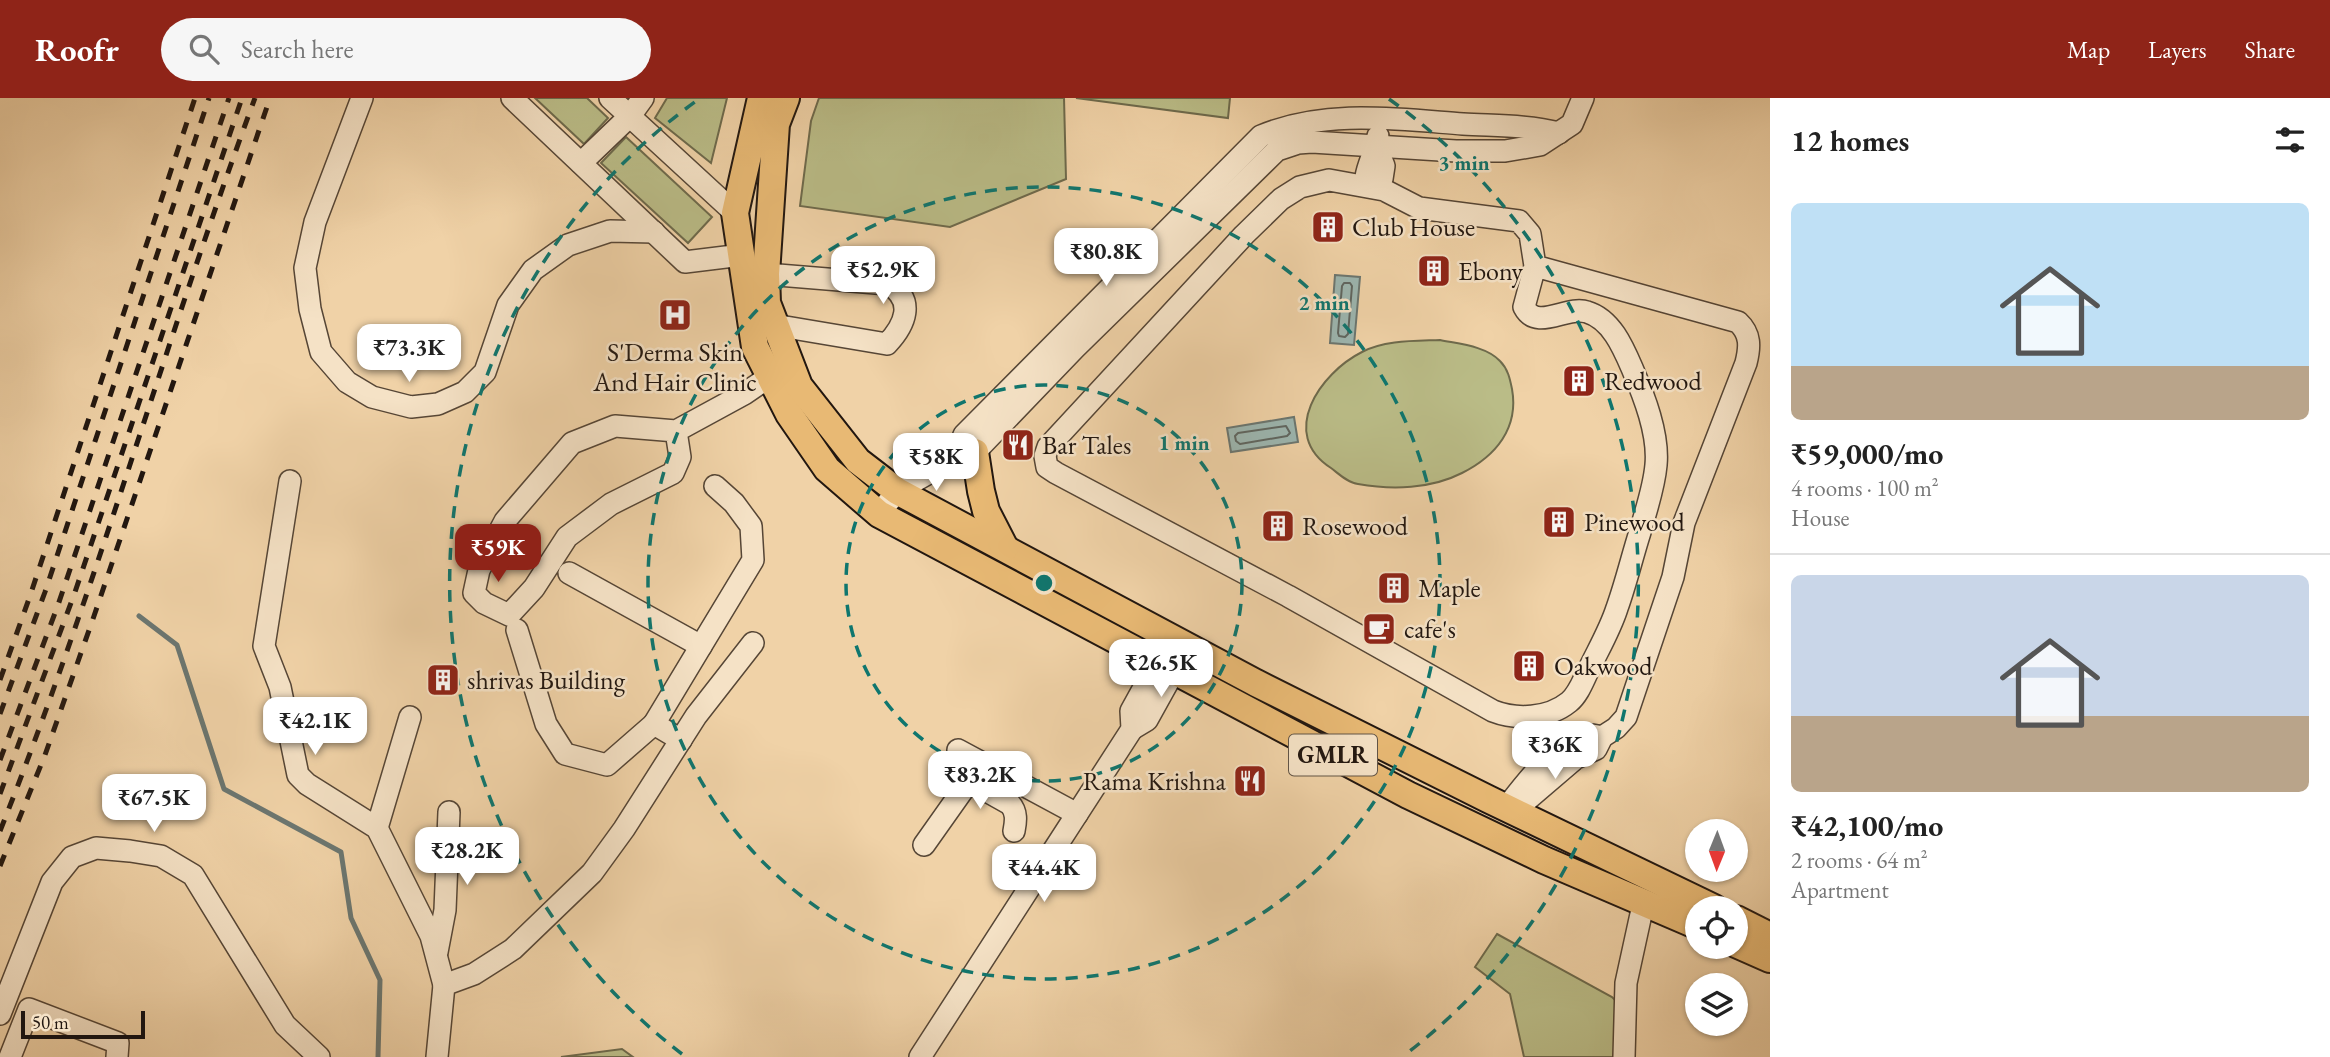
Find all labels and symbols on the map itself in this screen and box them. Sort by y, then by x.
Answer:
text: 3 min [1438,149,1490,176]
building icon: Club House [1309,208,1347,246]
place label: Club House [1352,210,1475,244]
pin: ₹80.8K [1049,228,1163,288]
pin: ₹52.9K [826,246,940,306]
building icon: Ebony [1415,252,1453,290]
place label: Ebony [1458,254,1524,288]
text: 2 min [1298,289,1350,316]
hospital icon: S'Derma Skin And Hair Clinic [656,296,694,334]
pin: ₹73.3K [352,324,466,384]
place label: S'Derma Skin And Hair Clinic [592,335,757,399]
building icon: Redwood [1560,362,1598,400]
place label: Redwood [1604,364,1702,398]
restaurant icon: Bar Tales [999,426,1037,464]
place label: Bar Tales [1042,428,1131,462]
text: 1 min [1158,429,1210,456]
pin: ₹58K [895,434,977,493]
building icon: Pinewood [1540,503,1578,541]
place label: Pinewood [1584,505,1685,539]
building icon: Rosewood [1259,507,1297,545]
place label: Rosewood [1302,509,1409,543]
pin: ₹59K [457,524,539,584]
building icon: Maple [1375,569,1413,607]
centre of rings [1032,571,1056,595]
place label: Maple [1418,571,1481,605]
cafe icon: cafe's [1360,610,1398,648]
place label: cafe's [1404,612,1456,646]
pin: ₹26.5K [1104,640,1218,699]
building icon: Oakwood [1510,647,1548,685]
place label: Oakwood [1554,649,1653,683]
building icon: shrivas Building [424,661,462,699]
place label: shrivas Building [467,663,626,697]
pin: ₹42.1K [258,698,372,757]
pin: ₹36K [1514,722,1596,781]
road number: GMLR [1289,734,1377,776]
pin: ₹83.2K [923,752,1037,811]
restaurant icon: Rama Krishna [1231,762,1269,800]
place label: Rama Krishna [1083,764,1227,798]
pin: ₹67.5K [97,774,211,834]
north arrow [1685,819,1748,882]
pin: ₹28.2K [410,828,524,887]
pin: ₹44.4K [987,844,1101,904]
scale bar [21,1008,145,1040]

